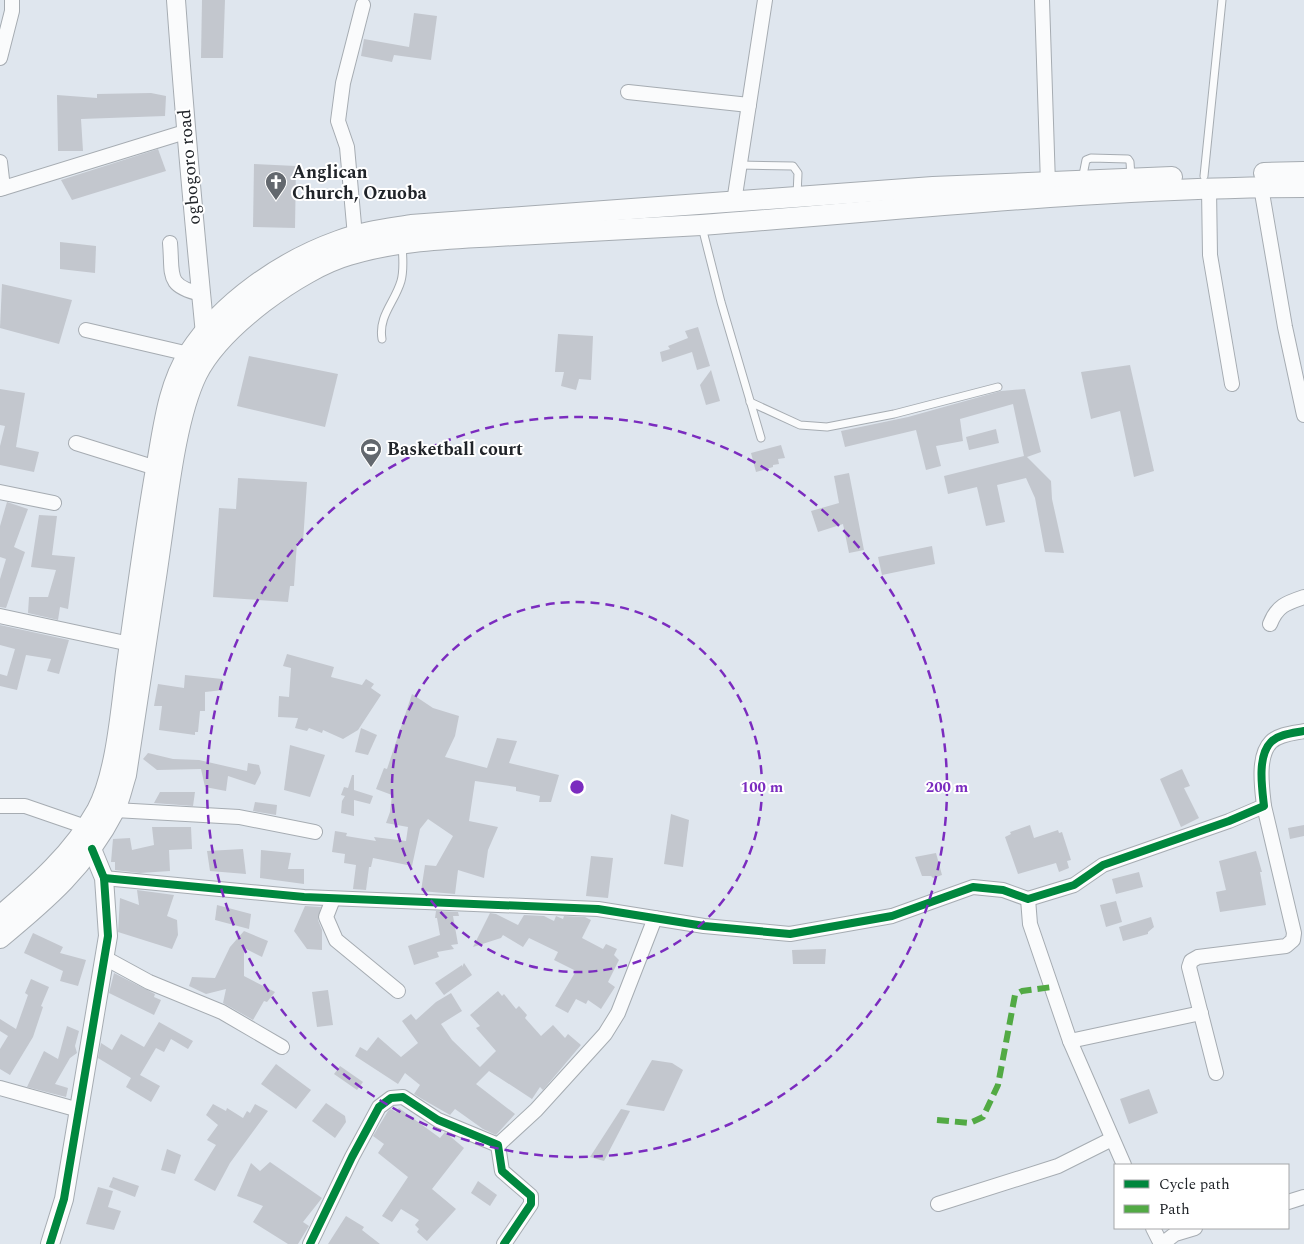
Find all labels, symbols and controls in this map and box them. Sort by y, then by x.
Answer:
street label: ogbogoro road [171,108,208,226]
place label: Anglican Church, Ozuoba [292,159,427,207]
church icon: Anglican Church, Ozuoba [264,170,288,201]
place label: Basketball court [387,436,523,463]
sports icon: Basketball court [359,437,383,468]
text: 100 m [741,776,784,799]
text: 200 m [926,776,969,799]
centre of rings [568,778,586,796]
legend [1114,1164,1289,1229]
text: Cycle path [1159,1173,1230,1196]
text: Path [1159,1198,1190,1221]

